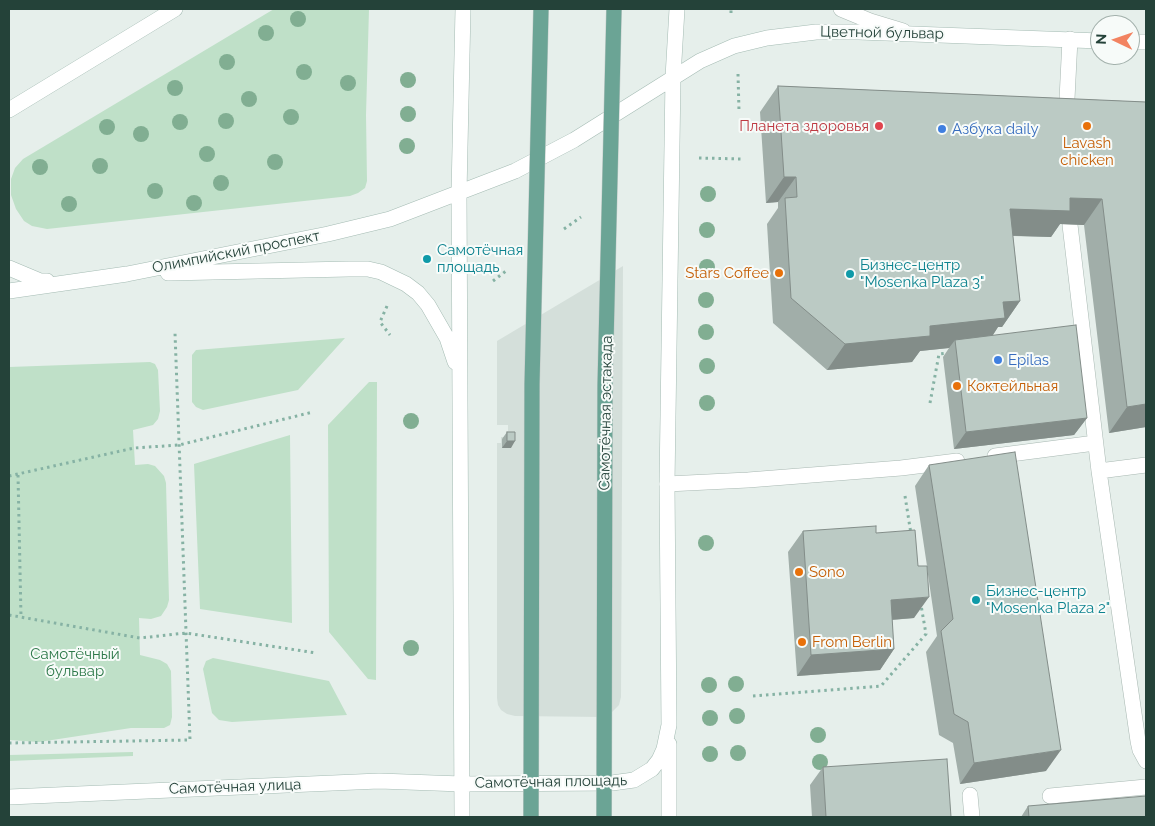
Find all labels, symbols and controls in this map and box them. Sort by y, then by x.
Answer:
north arrow [1090,15,1140,65]
street label: Цветной бульвар [820,23,944,43]
text: N [1093,34,1109,45]
place label: Планета здоровья [739,117,869,135]
marker: Планета здоровья [873,120,885,132]
place label: Азбука daily [952,120,1039,138]
marker: Lavash chicken [1081,120,1093,132]
marker: Азбука daily [936,123,948,135]
place label: Lavash chicken [1060,134,1114,169]
street label: Олимпийский проспект [151,227,321,277]
place label: Самотёчная площадь [437,241,523,276]
marker: Самотёчная площадь [421,253,433,265]
place label: Бизнес-центр "Mosenka Plaza 3" [860,256,984,291]
place label: Stars Coffee [685,264,769,282]
marker: Stars Coffee [773,267,785,279]
marker: Бизнес-центр "Mosenka Plaza 3" [844,268,856,280]
street label: Самотёчная эстакада [596,335,616,491]
place label: Epilas [1008,351,1049,369]
marker: Epilas [992,354,1004,366]
place label: Коктейльная [967,377,1058,395]
marker: Коктейльная [951,380,963,392]
place label: Sono [809,563,845,581]
marker: Sono [793,566,805,578]
place label: Бизнес-центр "Mosenka Plaza 2" [986,582,1110,617]
marker: Бизнес-центр "Mosenka Plaza 2" [970,594,982,606]
place label: From Berlin [812,633,892,651]
marker: From Berlin [796,636,808,648]
park label: Самотёчный бульвар [30,645,120,680]
street label: Самотёчная площадь [475,772,627,792]
street label: Самотёчная улица [168,776,302,798]

